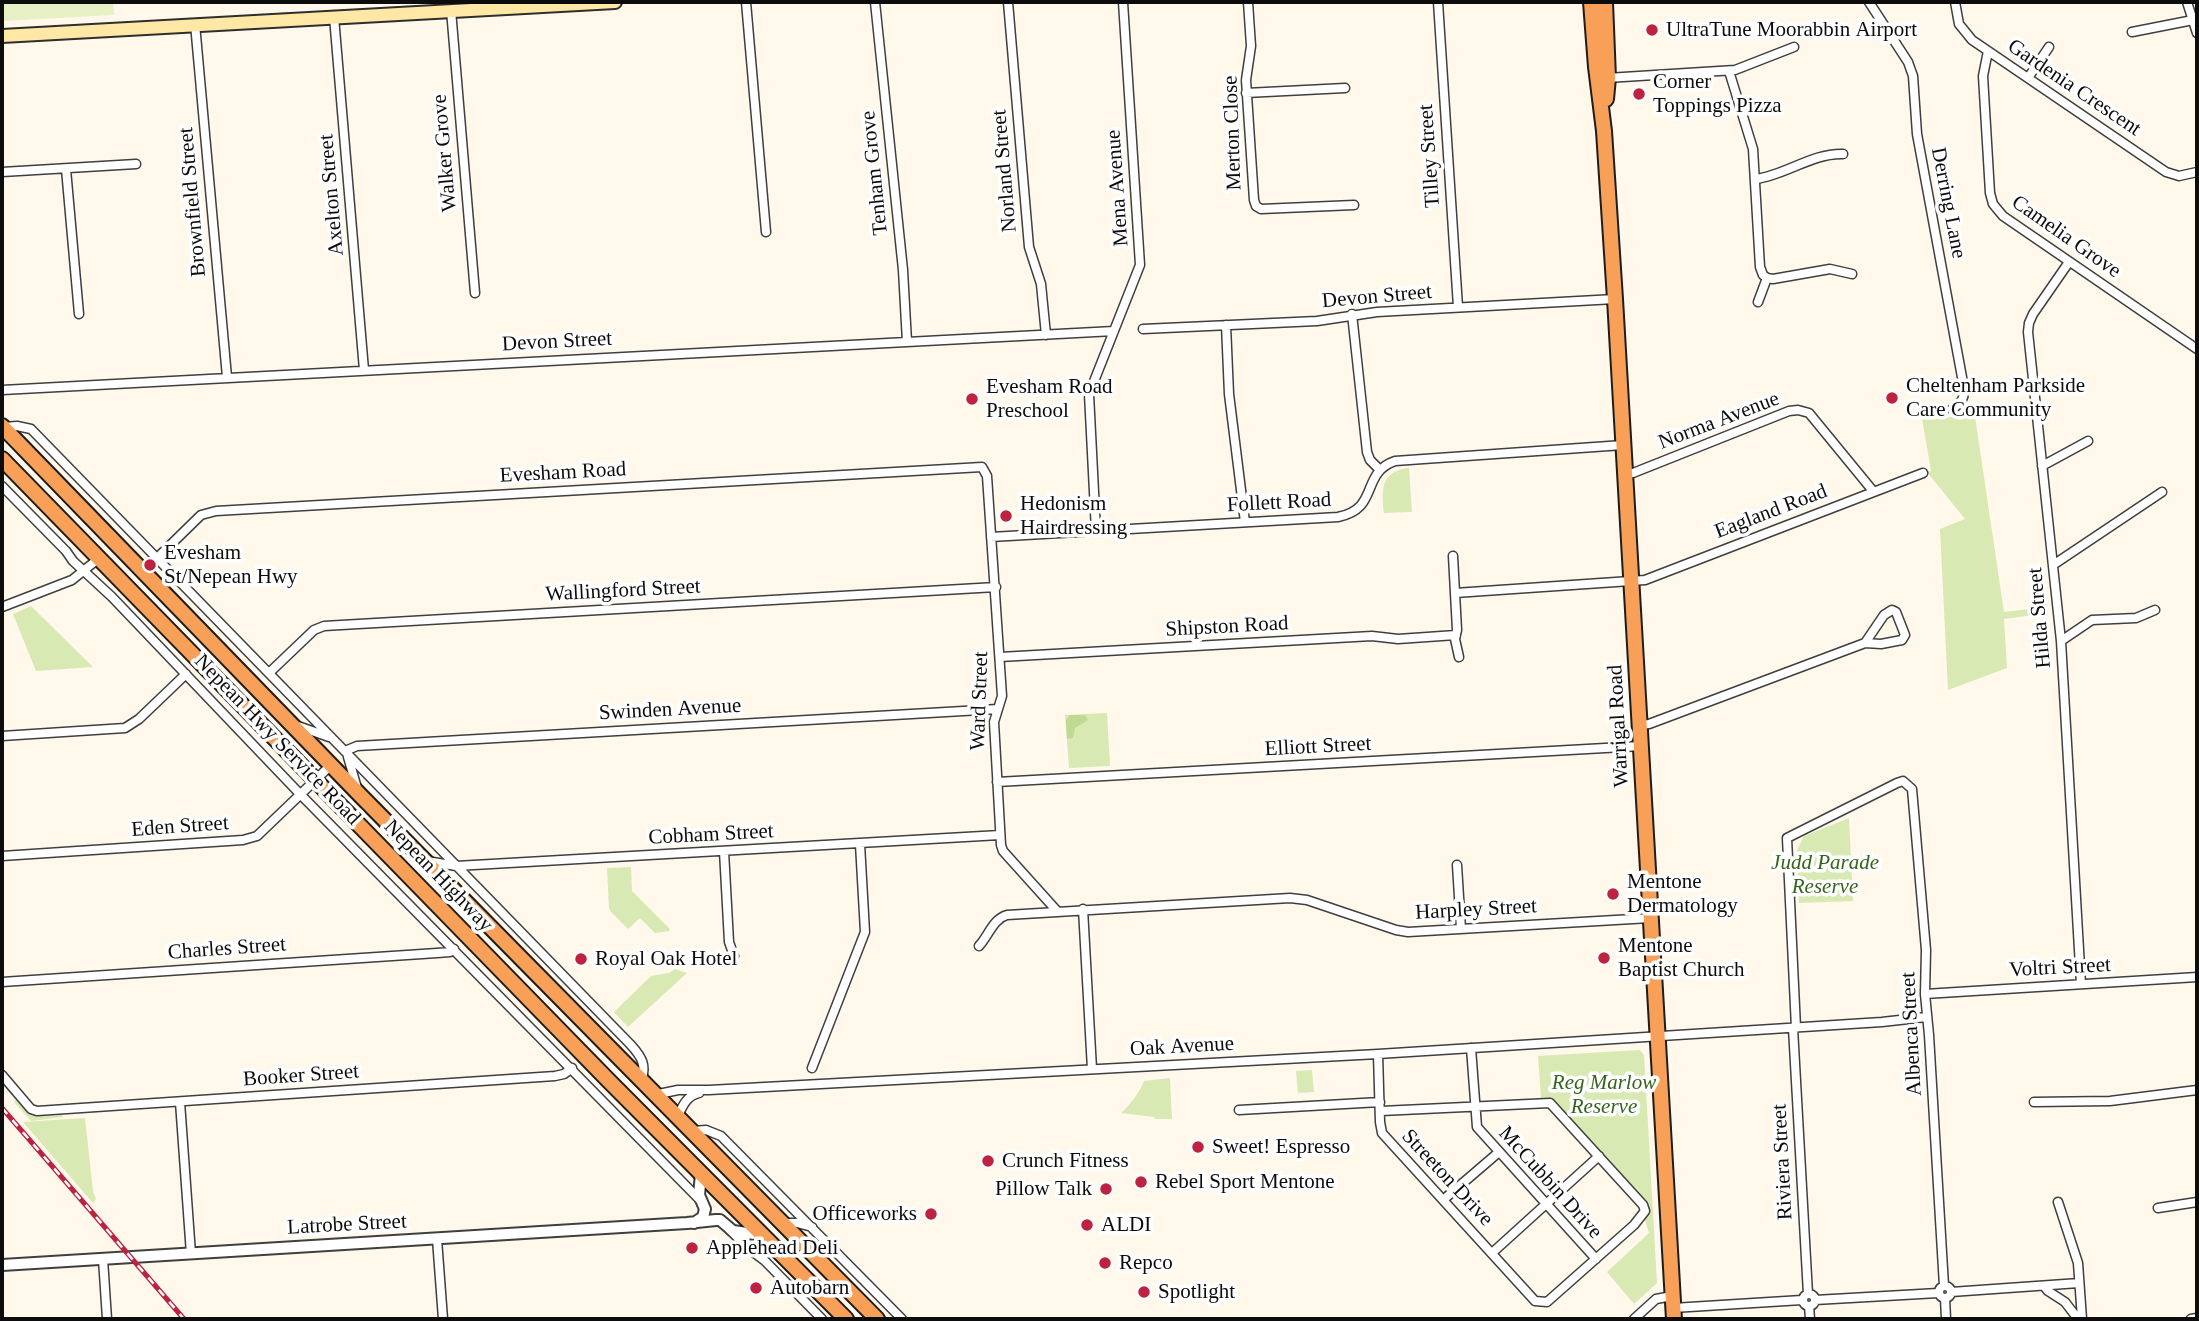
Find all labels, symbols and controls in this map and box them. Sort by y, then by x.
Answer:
place label: UltraTune Moorabbin Airport [1666,17,1917,43]
marker: UltraTune Moorabbin Airport [1644,22,1660,38]
street label: Gardenia Crescent [2002,34,2146,142]
place label: Corner Toppings Pizza [1653,69,1782,119]
street label: Merton Close [1218,75,1248,191]
marker: Corner Toppings Pizza [1631,86,1647,102]
street label: Walker Grove [427,93,463,213]
street label: Tilley Street [1414,103,1446,209]
street label: Tenham Grove [856,109,894,237]
street label: Norland Street [987,109,1023,233]
street label: Brownfield Street [174,126,212,278]
street label: Mena Avenue [1101,129,1135,247]
street label: Axelton Street [314,133,350,257]
street label: Derring Lane [1925,145,1971,261]
street label: Camelia Grove [2006,190,2126,284]
street label: Devon Street [1321,280,1433,314]
street label: Devon Street [501,327,613,357]
place label: Cheltenham Parkside Care Community [1906,373,2085,423]
place label: Evesham Road Preschool [986,374,1113,424]
street label: Norma Avenue [1655,386,1783,456]
marker: Cheltenham Parkside Care Community [1884,390,1900,406]
marker: Evesham Road Preschool [964,391,980,407]
street label: Evesham Road [499,457,627,489]
street label: Eagland Road [1711,479,1831,545]
street label: Follett Road [1226,488,1332,518]
place label: Hedonism Hairdressing [1020,491,1127,541]
marker: Hedonism Hairdressing [998,508,1014,524]
place label: Evesham St/Nepean Hwy [164,540,298,590]
marker: Evesham St/Nepean Hwy [142,557,158,573]
street label: Hilda Street [2023,567,2057,669]
street label: Wallingford Street [545,574,701,608]
street label: Shipston Road [1165,611,1289,643]
street label: Nepean Hwy Service Road [189,649,365,831]
street label: Ward Street [966,651,994,751]
street label: Warrigal Road [1603,664,1635,788]
street label: Swinden Avenue [598,694,742,726]
street label: Elliott Street [1264,732,1372,762]
street label: Eden Street [131,811,229,843]
street label: Nepean Highway [378,815,498,937]
street label: Cobham Street [648,819,774,851]
park label: Judd Parade Reserve [1771,850,1879,900]
place label: Mentone Dermatology [1627,869,1738,919]
marker: Mentone Dermatology [1605,886,1621,902]
street label: Harpley Street [1414,894,1538,926]
street label: Charles Street [167,932,287,966]
place label: Mentone Baptist Church [1618,933,1745,983]
place label: Royal Oak Hotel [595,946,737,972]
marker: Mentone Baptist Church [1596,950,1612,966]
marker: Royal Oak Hotel [573,951,589,967]
street label: Voltri Street [2009,953,2111,983]
street label: Albenca Street [1896,971,1928,1097]
street label: Oak Avenue [1129,1032,1235,1062]
street label: Booker Street [242,1059,360,1093]
park label: Reg Marlow Reserve [1552,1070,1656,1120]
street label: Riviera Street [1767,1103,1799,1221]
street label: McCubbin Drive [1493,1121,1607,1245]
street label: Streeton Drive [1396,1124,1498,1232]
place label: Sweet! Espresso [1212,1134,1350,1160]
marker: Sweet! Espresso [1190,1139,1206,1155]
place label: Crunch Fitness [1002,1148,1129,1174]
marker: Crunch Fitness [980,1153,996,1169]
place label: Rebel Sport Mentone [1155,1169,1335,1195]
marker: Rebel Sport Mentone [1133,1174,1149,1190]
place label: Pillow Talk [995,1176,1092,1202]
marker: Pillow Talk [1098,1181,1114,1197]
place label: Officeworks [812,1201,917,1227]
marker: Officeworks [923,1206,939,1222]
street label: Latrobe Street [287,1209,407,1241]
place label: ALDI [1101,1212,1151,1238]
marker: ALDI [1079,1217,1095,1233]
place label: Applehead Deli [706,1235,838,1261]
marker: Applehead Deli [684,1240,700,1256]
place label: Repco [1119,1250,1173,1276]
marker: Repco [1097,1255,1113,1271]
place label: Autobarn [770,1275,849,1301]
place label: Spotlight [1158,1279,1235,1305]
marker: Autobarn [748,1280,764,1296]
marker: Spotlight [1136,1284,1152,1300]

